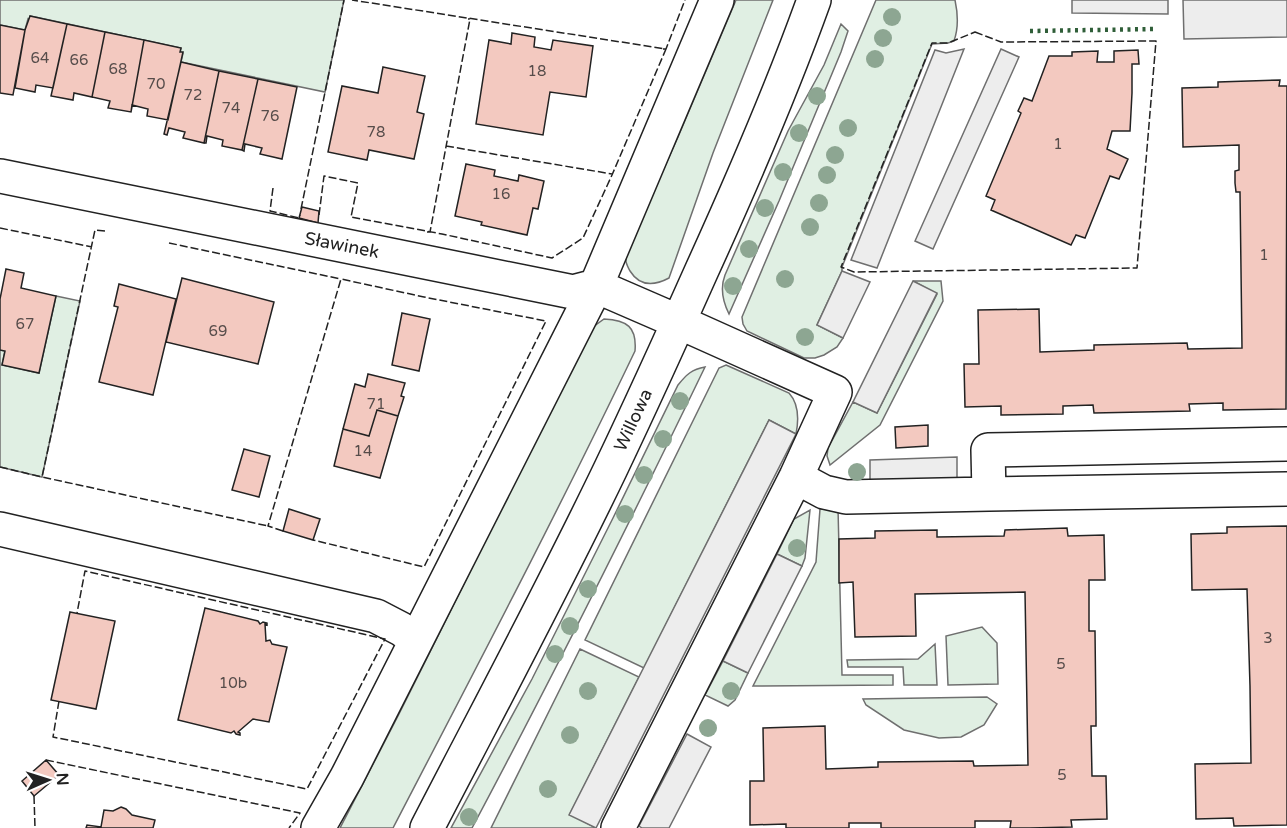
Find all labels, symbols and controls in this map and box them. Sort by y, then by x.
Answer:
house number: 64 [31,49,49,67]
house number: 66 [70,51,88,69]
house number: 68 [109,60,127,78]
house number: 18 [528,62,546,80]
house number: 70 [147,75,165,93]
house number: 72 [184,86,202,104]
house number: 74 [222,99,240,117]
house number: 76 [261,107,279,125]
house number: 78 [367,123,385,141]
house number: 1 [1053,135,1063,153]
house number: 16 [492,185,510,203]
street label: Sławinek [303,227,381,263]
house number: 1 [1259,246,1269,264]
house number: 67 [16,315,34,333]
house number: 69 [209,322,227,340]
street label: Willowa [609,385,657,455]
house number: 71 [367,395,385,413]
house number: 14 [354,442,372,460]
house number: 3 [1263,629,1273,647]
house number: 5 [1056,655,1066,673]
house number: 10b [219,674,247,692]
north arrow [18,750,78,810]
house number: 5 [1057,766,1067,784]
text: N [52,772,72,786]

